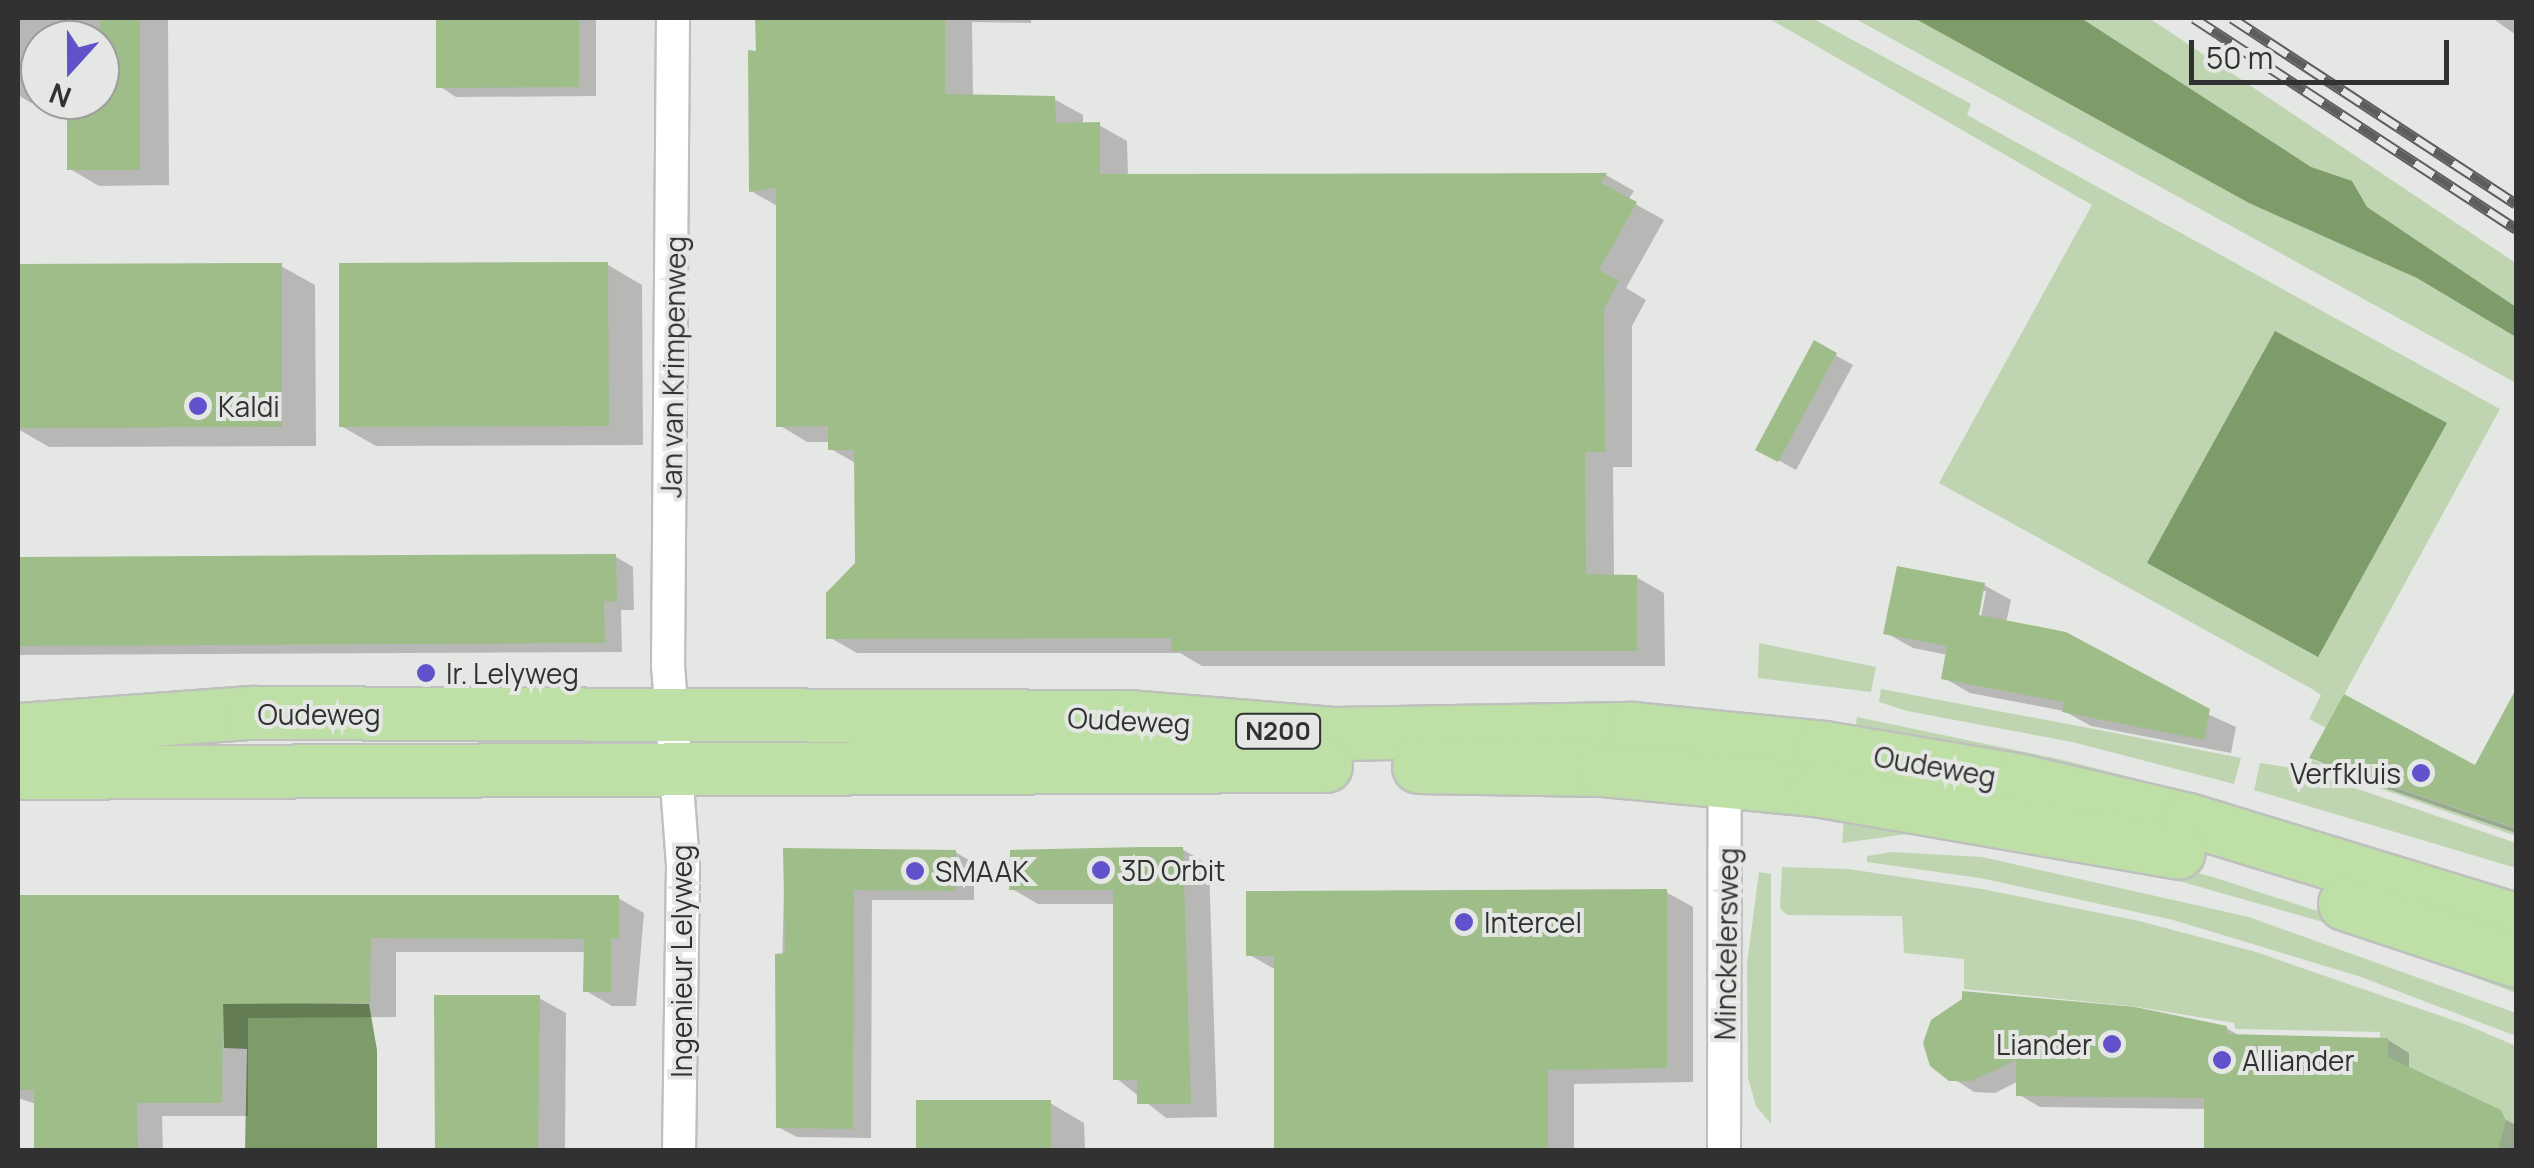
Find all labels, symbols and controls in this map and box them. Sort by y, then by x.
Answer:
north arrow [20,20,120,120]
scale bar [2194,20,2454,82]
text: 50 m [2206,37,2273,78]
text: N [44,75,76,117]
street label: Jan van Krimpenweg [654,236,692,498]
place label: Kaldi [218,389,280,423]
marker: Kaldi [187,395,209,417]
place label: Ir. Lelyweg [446,656,579,690]
marker: Ir. Lelyweg [415,662,437,684]
street label: Oudeweg [257,697,381,731]
street label: Oudeweg [1067,700,1191,740]
road number: N200 [1233,711,1323,751]
street label: Oudeweg [1871,739,1999,793]
place label: Verfkluis [2290,756,2401,790]
marker: Verfkluis [2410,762,2432,784]
street label: Ingenieur Lelyweg [664,844,698,1078]
street label: Minckelersweg [1708,847,1744,1041]
place label: 3D Orbit [1121,853,1226,887]
place label: SMAAK [935,854,1029,888]
marker: 3D Orbit [1090,859,1112,881]
marker: SMAAK [904,860,926,882]
place label: Intercel [1484,905,1582,939]
marker: Intercel [1453,911,1475,933]
place label: Liander [1996,1027,2092,1061]
marker: Liander [2101,1033,2123,1055]
place label: Alliander [2242,1043,2354,1077]
marker: Alliander [2211,1049,2233,1071]

